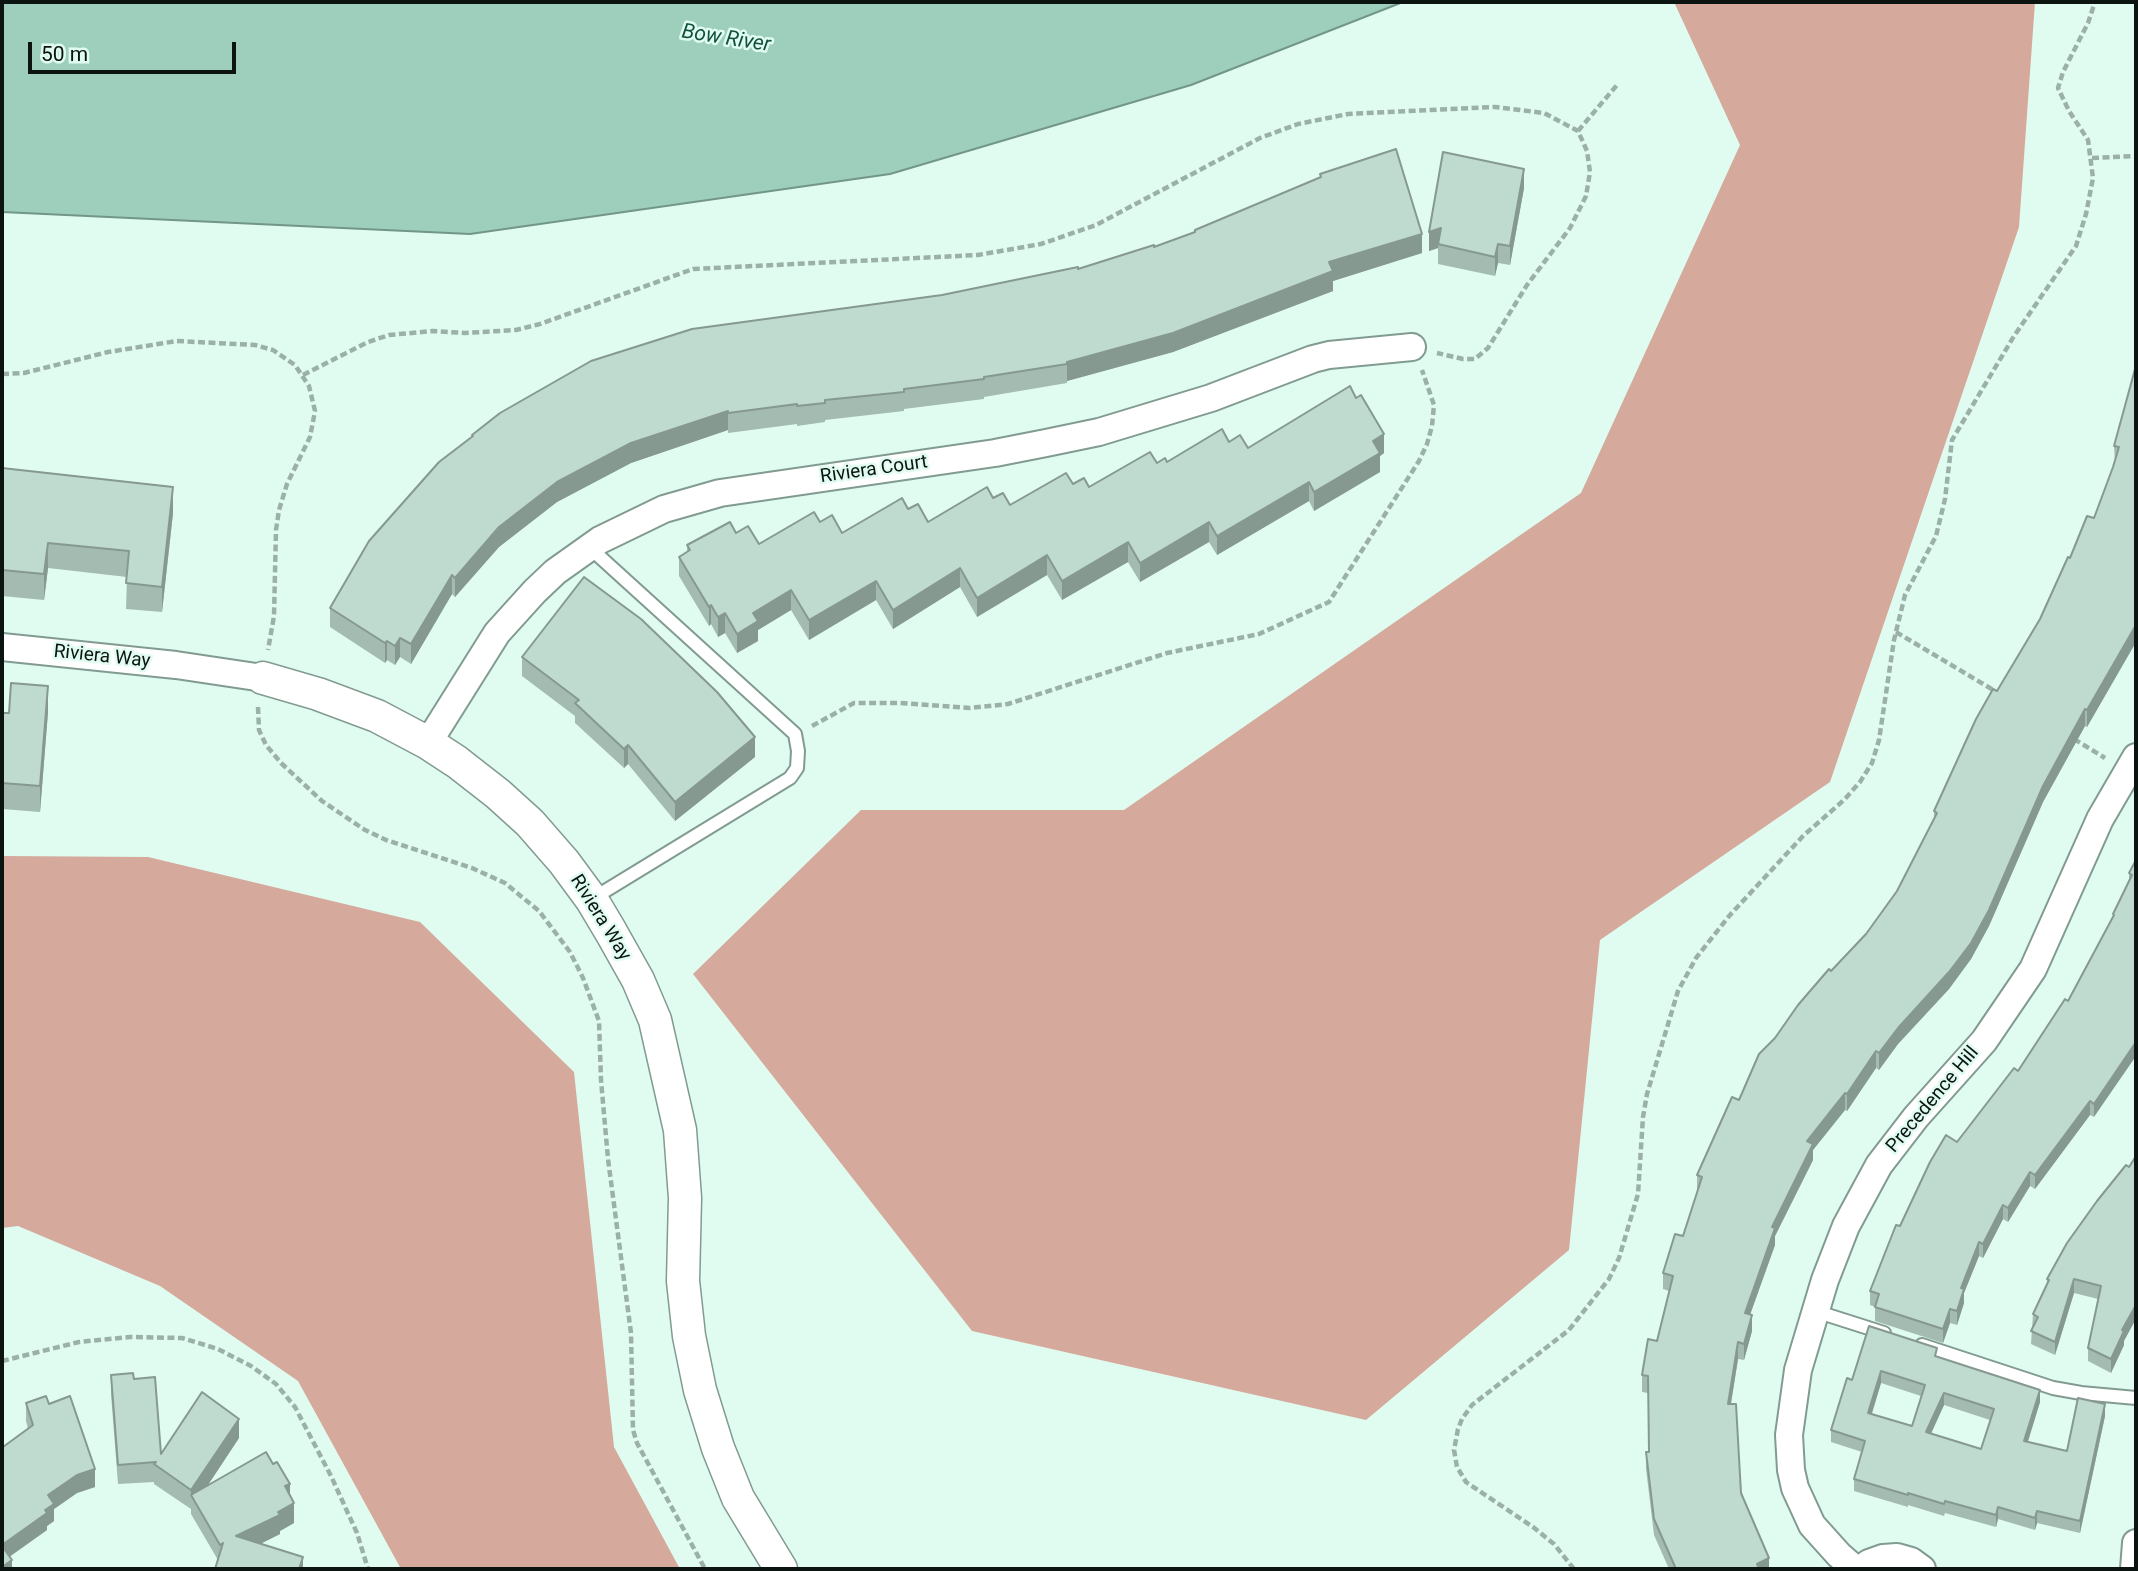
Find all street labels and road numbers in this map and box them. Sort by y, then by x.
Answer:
street label: Riviera Court [819,451,929,489]
street label: Riviera Way [53,641,151,673]
street label: Riviera Way [565,871,635,965]
street label: Precedence Hill [1882,1042,1984,1158]

